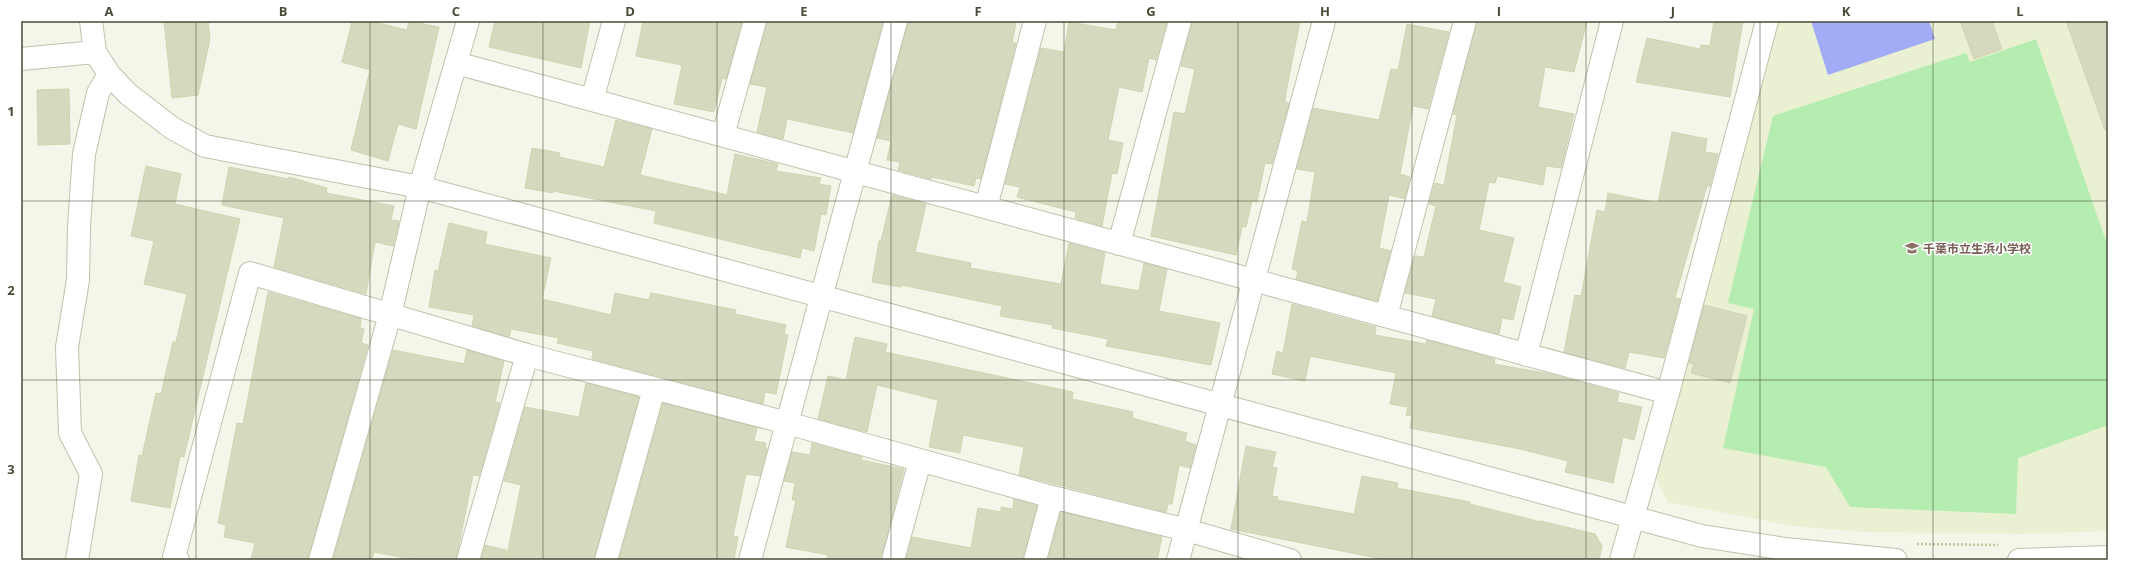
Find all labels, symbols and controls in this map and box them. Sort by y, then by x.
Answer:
text: A [105,2,114,20]
text: B [279,2,288,20]
text: C [452,2,460,20]
text: D [625,2,635,20]
text: E [800,2,808,20]
text: F [974,2,982,20]
text: G [1146,2,1156,20]
text: H [1320,2,1330,20]
text: I [1497,2,1501,20]
text: J [1670,2,1675,20]
text: K [1842,2,1851,20]
text: L [2016,2,2024,20]
text: 1 [7,102,15,120]
school or university icon: 千葉市立生浜小学校 [1904,240,1920,256]
place label: 千葉市立生浜小学校 [1923,240,2031,257]
text: 2 [7,281,15,299]
text: 3 [7,460,15,478]

